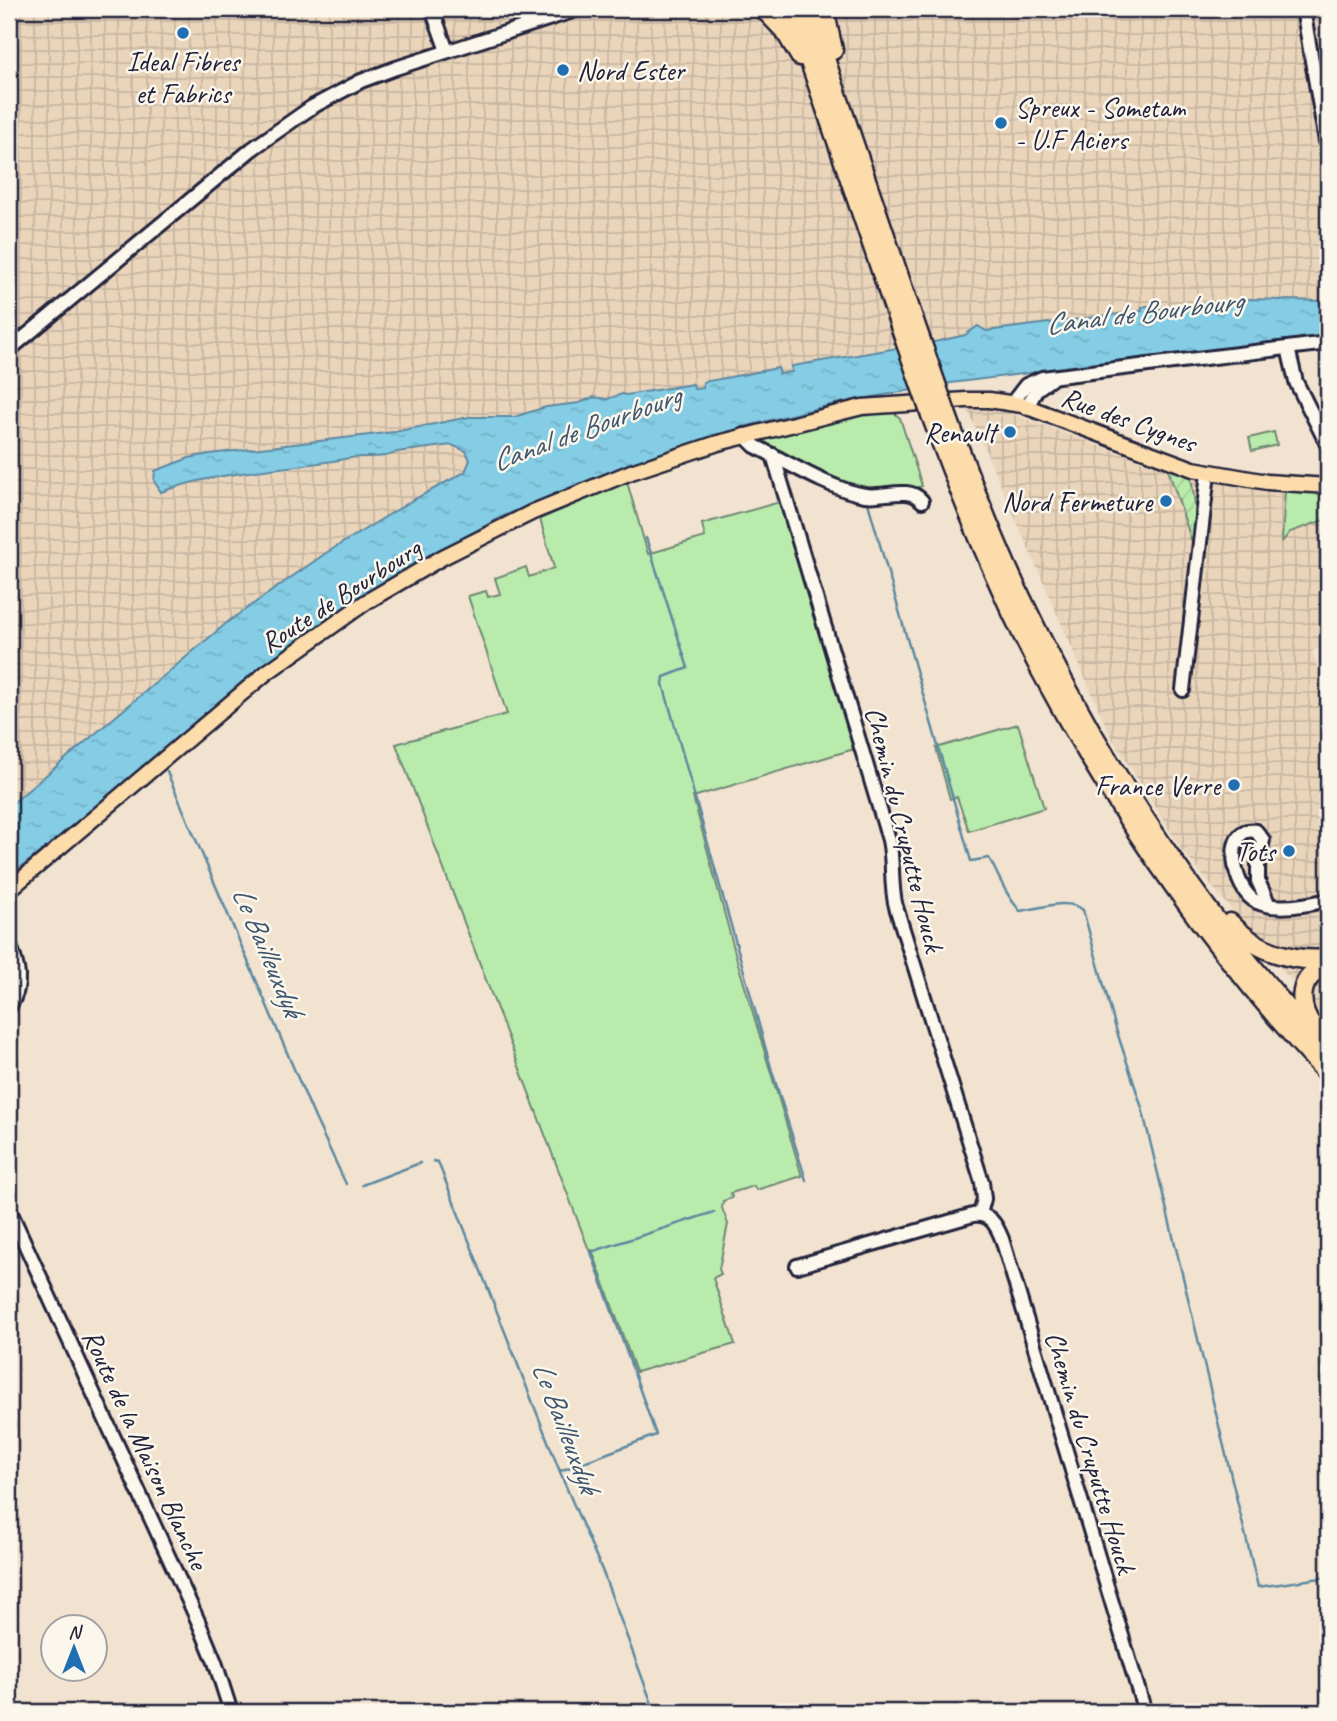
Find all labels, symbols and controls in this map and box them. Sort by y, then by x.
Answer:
marker: Ideal Fibres et Fabrics [175,25,191,41]
place label: Ideal Fibres et Fabrics [127,44,242,111]
place label: Nord Ester [577,53,686,88]
marker: Nord Ester [555,62,571,78]
place label: Spreux - Sometam - U.F Aciers [1015,90,1187,157]
marker: Spreux - Sometam - U.F Aciers [993,115,1009,131]
water label: Canal de Bourbourg [1043,281,1248,343]
water label: Canal de Bourbourg [486,375,689,480]
street label: Rue des Cygnes [1057,379,1203,461]
place label: Renault [924,415,1000,450]
marker: Renault [1002,424,1018,440]
place label: Nord Fermeture [1002,484,1154,519]
marker: Nord Fermeture [1158,493,1174,509]
street label: Route de Bourbourg [253,529,429,660]
street label: Chemin du Cruputte Houck [857,703,953,958]
place label: France Verre [1095,768,1222,803]
marker: France Verre [1226,777,1242,793]
place label: Tots [1236,834,1277,869]
marker: Tots [1281,843,1297,859]
water label: Le Bailleuxdyk [224,880,315,1027]
street label: Route de la Maison Blanche [75,1324,217,1576]
street label: Chemin du Cruputte Houck [1037,1327,1145,1580]
water label: Le Bailleuxdyk [524,1356,610,1503]
north arrow [38,1612,108,1682]
text: N [68,1620,83,1644]

